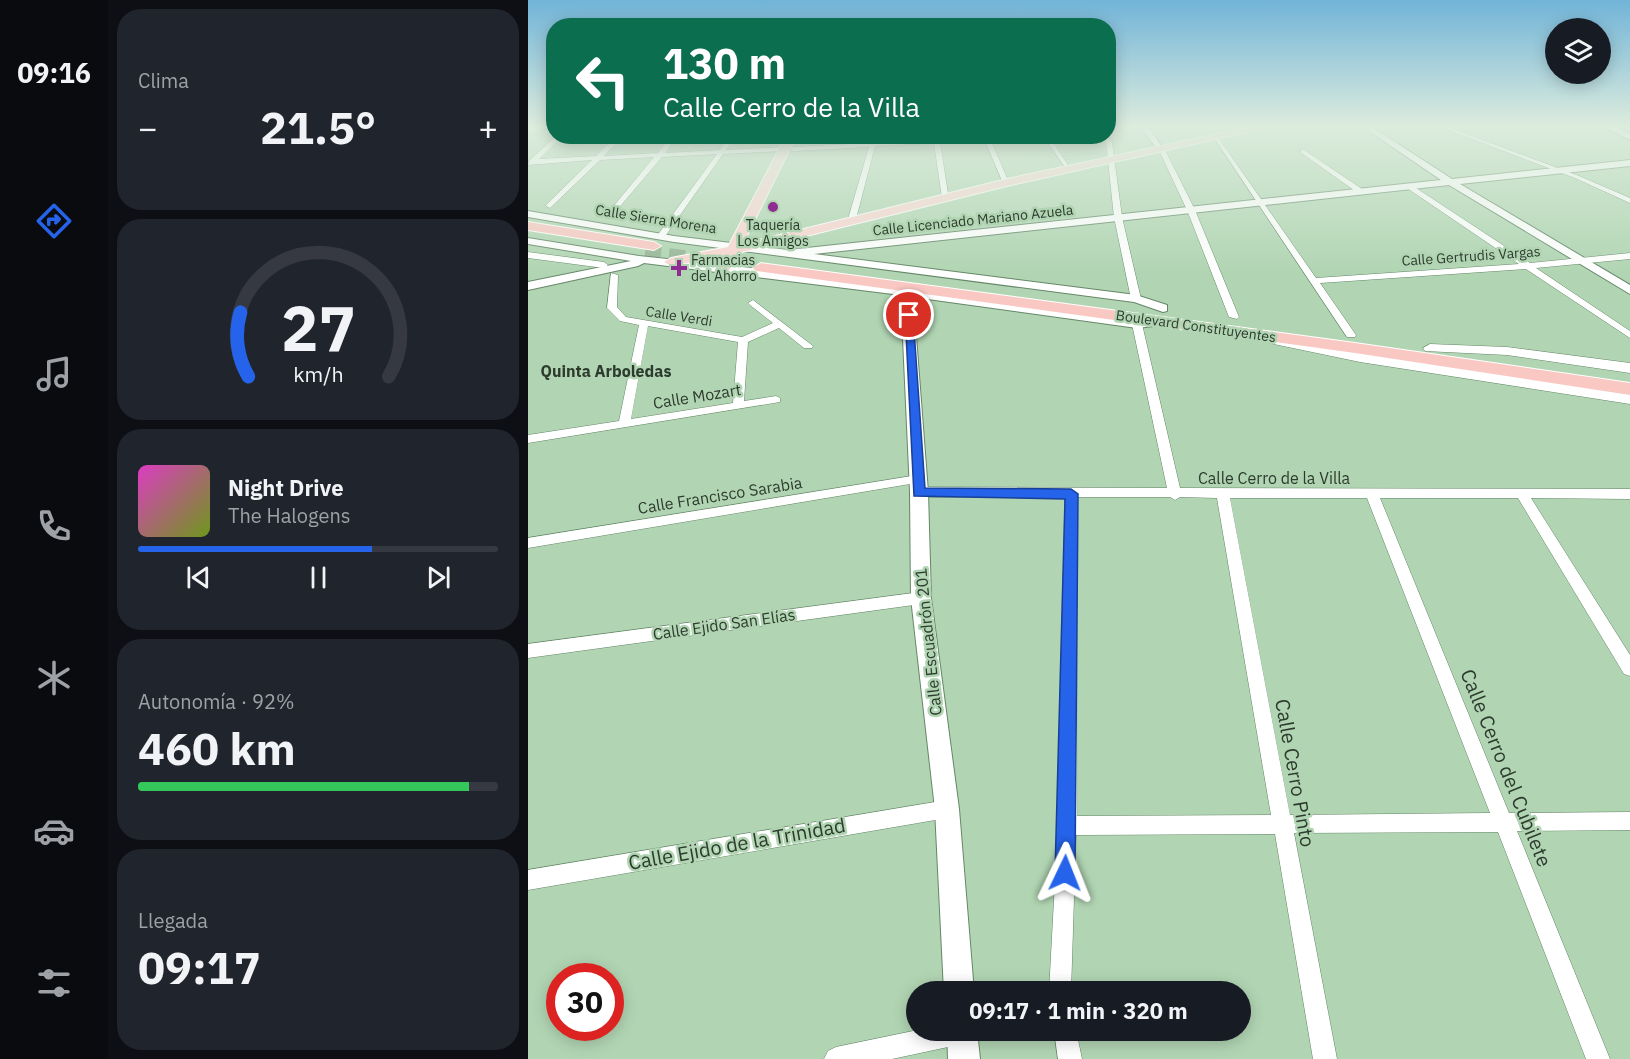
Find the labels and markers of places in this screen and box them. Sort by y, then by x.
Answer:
marker: Taquería Los Amigos [766,200,780,214]
place label: Taquería Los Amigos [737,216,809,250]
place label: Farmacias del Ahorro [691,251,757,285]
marker: Farmacias del Ahorro [672,261,686,275]
pin [883,289,934,340]

